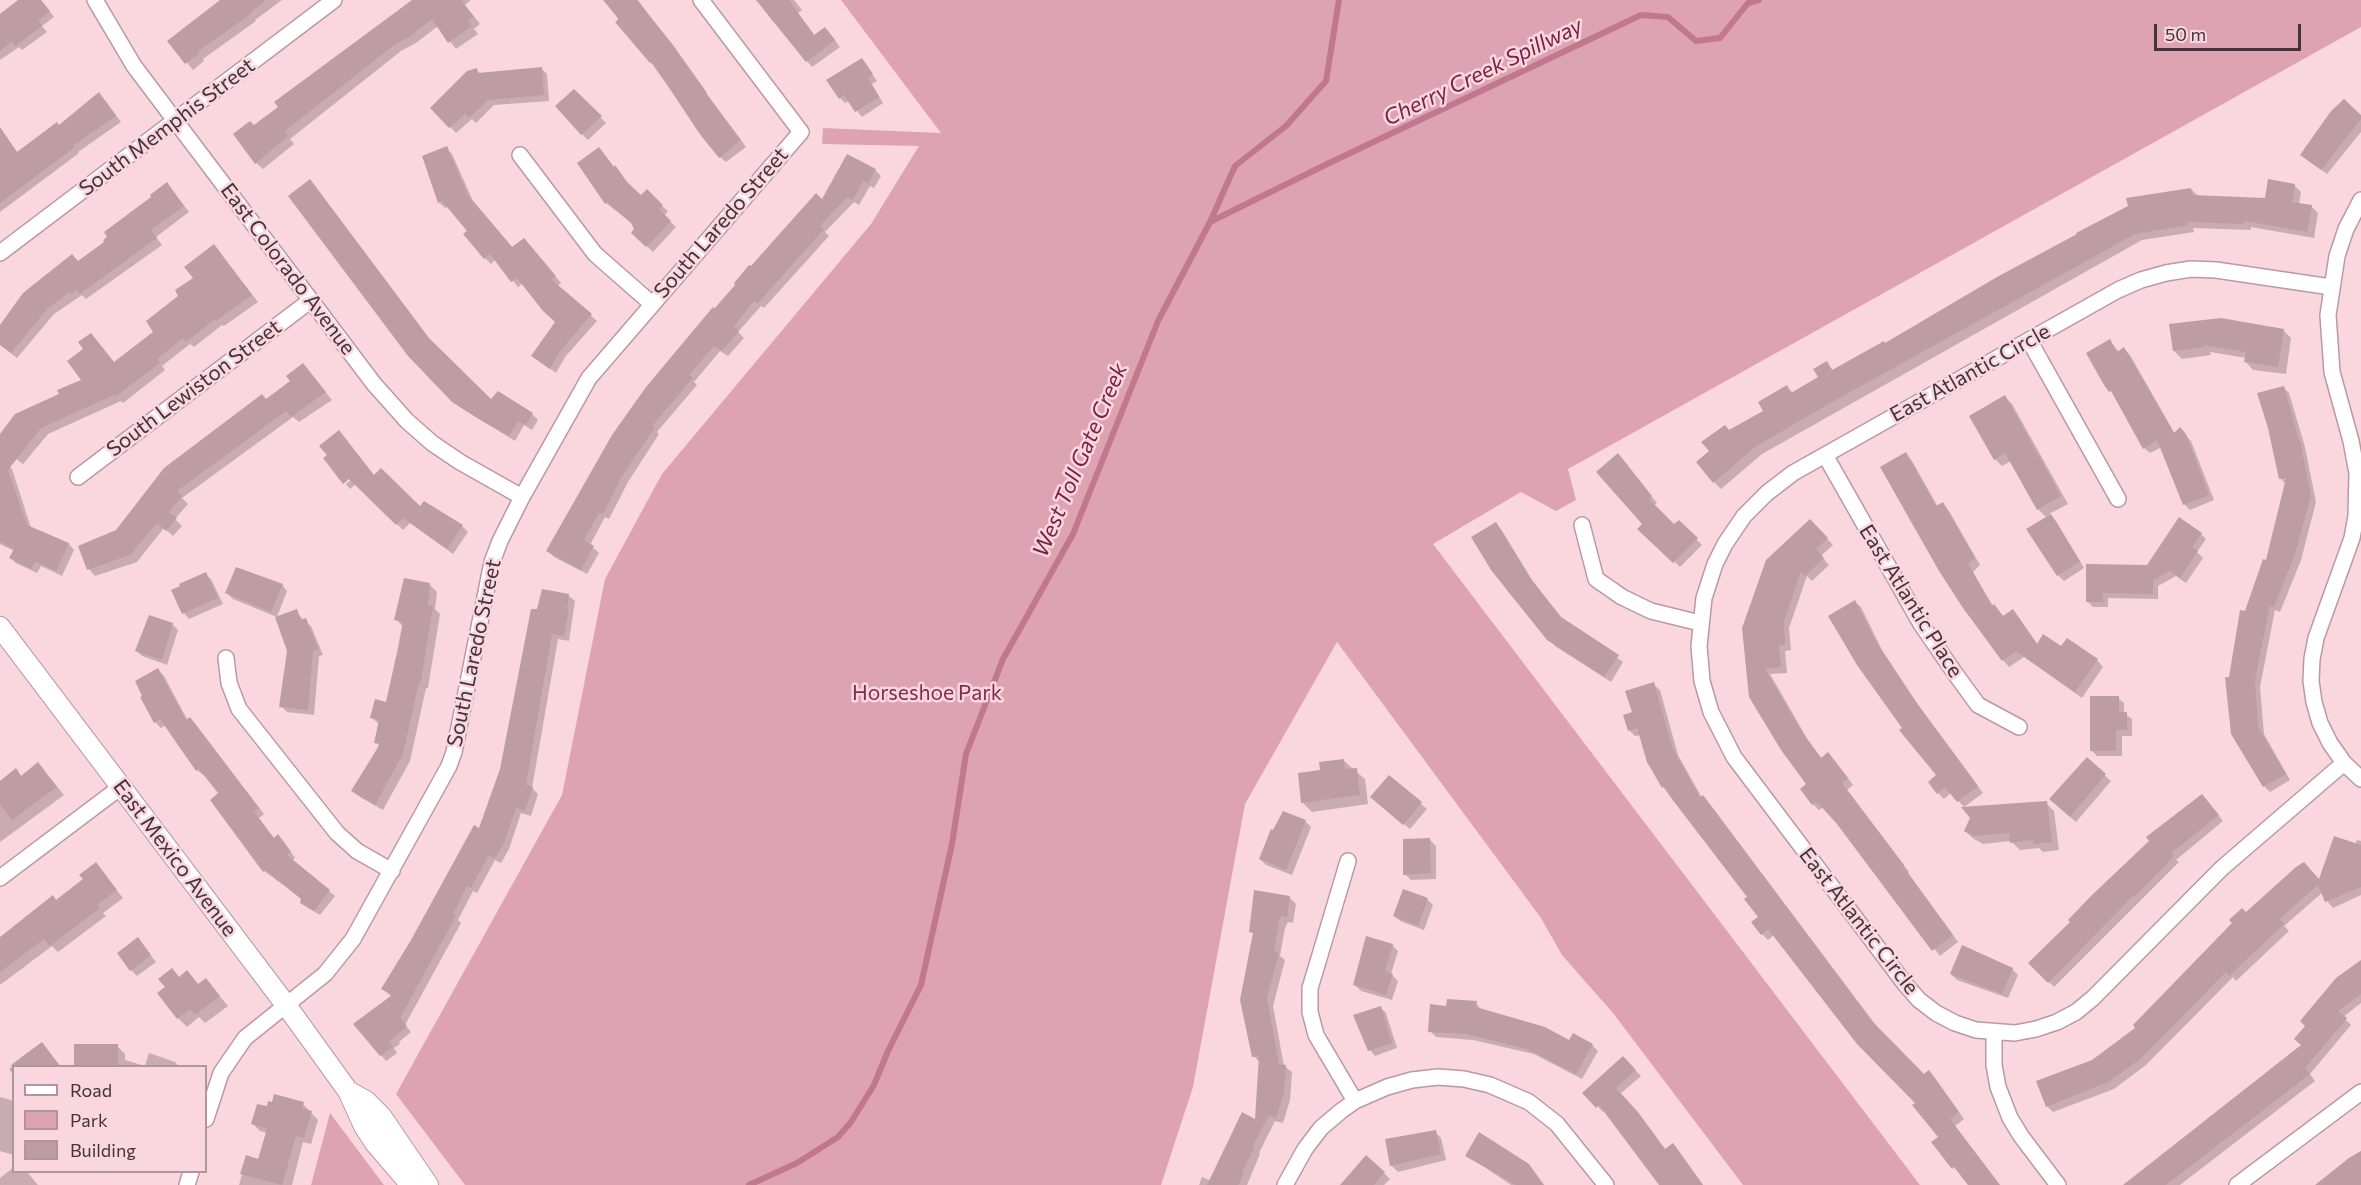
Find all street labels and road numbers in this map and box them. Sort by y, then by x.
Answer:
street label: South Memphis Street [74,53,260,201]
street label: South Laredo Street [649,143,793,303]
street label: East Colorado Avenue [215,178,361,360]
street label: South Lewiston Street [102,314,286,462]
street label: East Atlantic Circle [1886,319,2054,427]
street label: East Atlantic Place [1854,520,1968,682]
street label: South Laredo Street [442,557,506,749]
street label: East Mexico Avenue [108,774,242,942]
street label: East Atlantic Circle [1794,843,1924,999]

